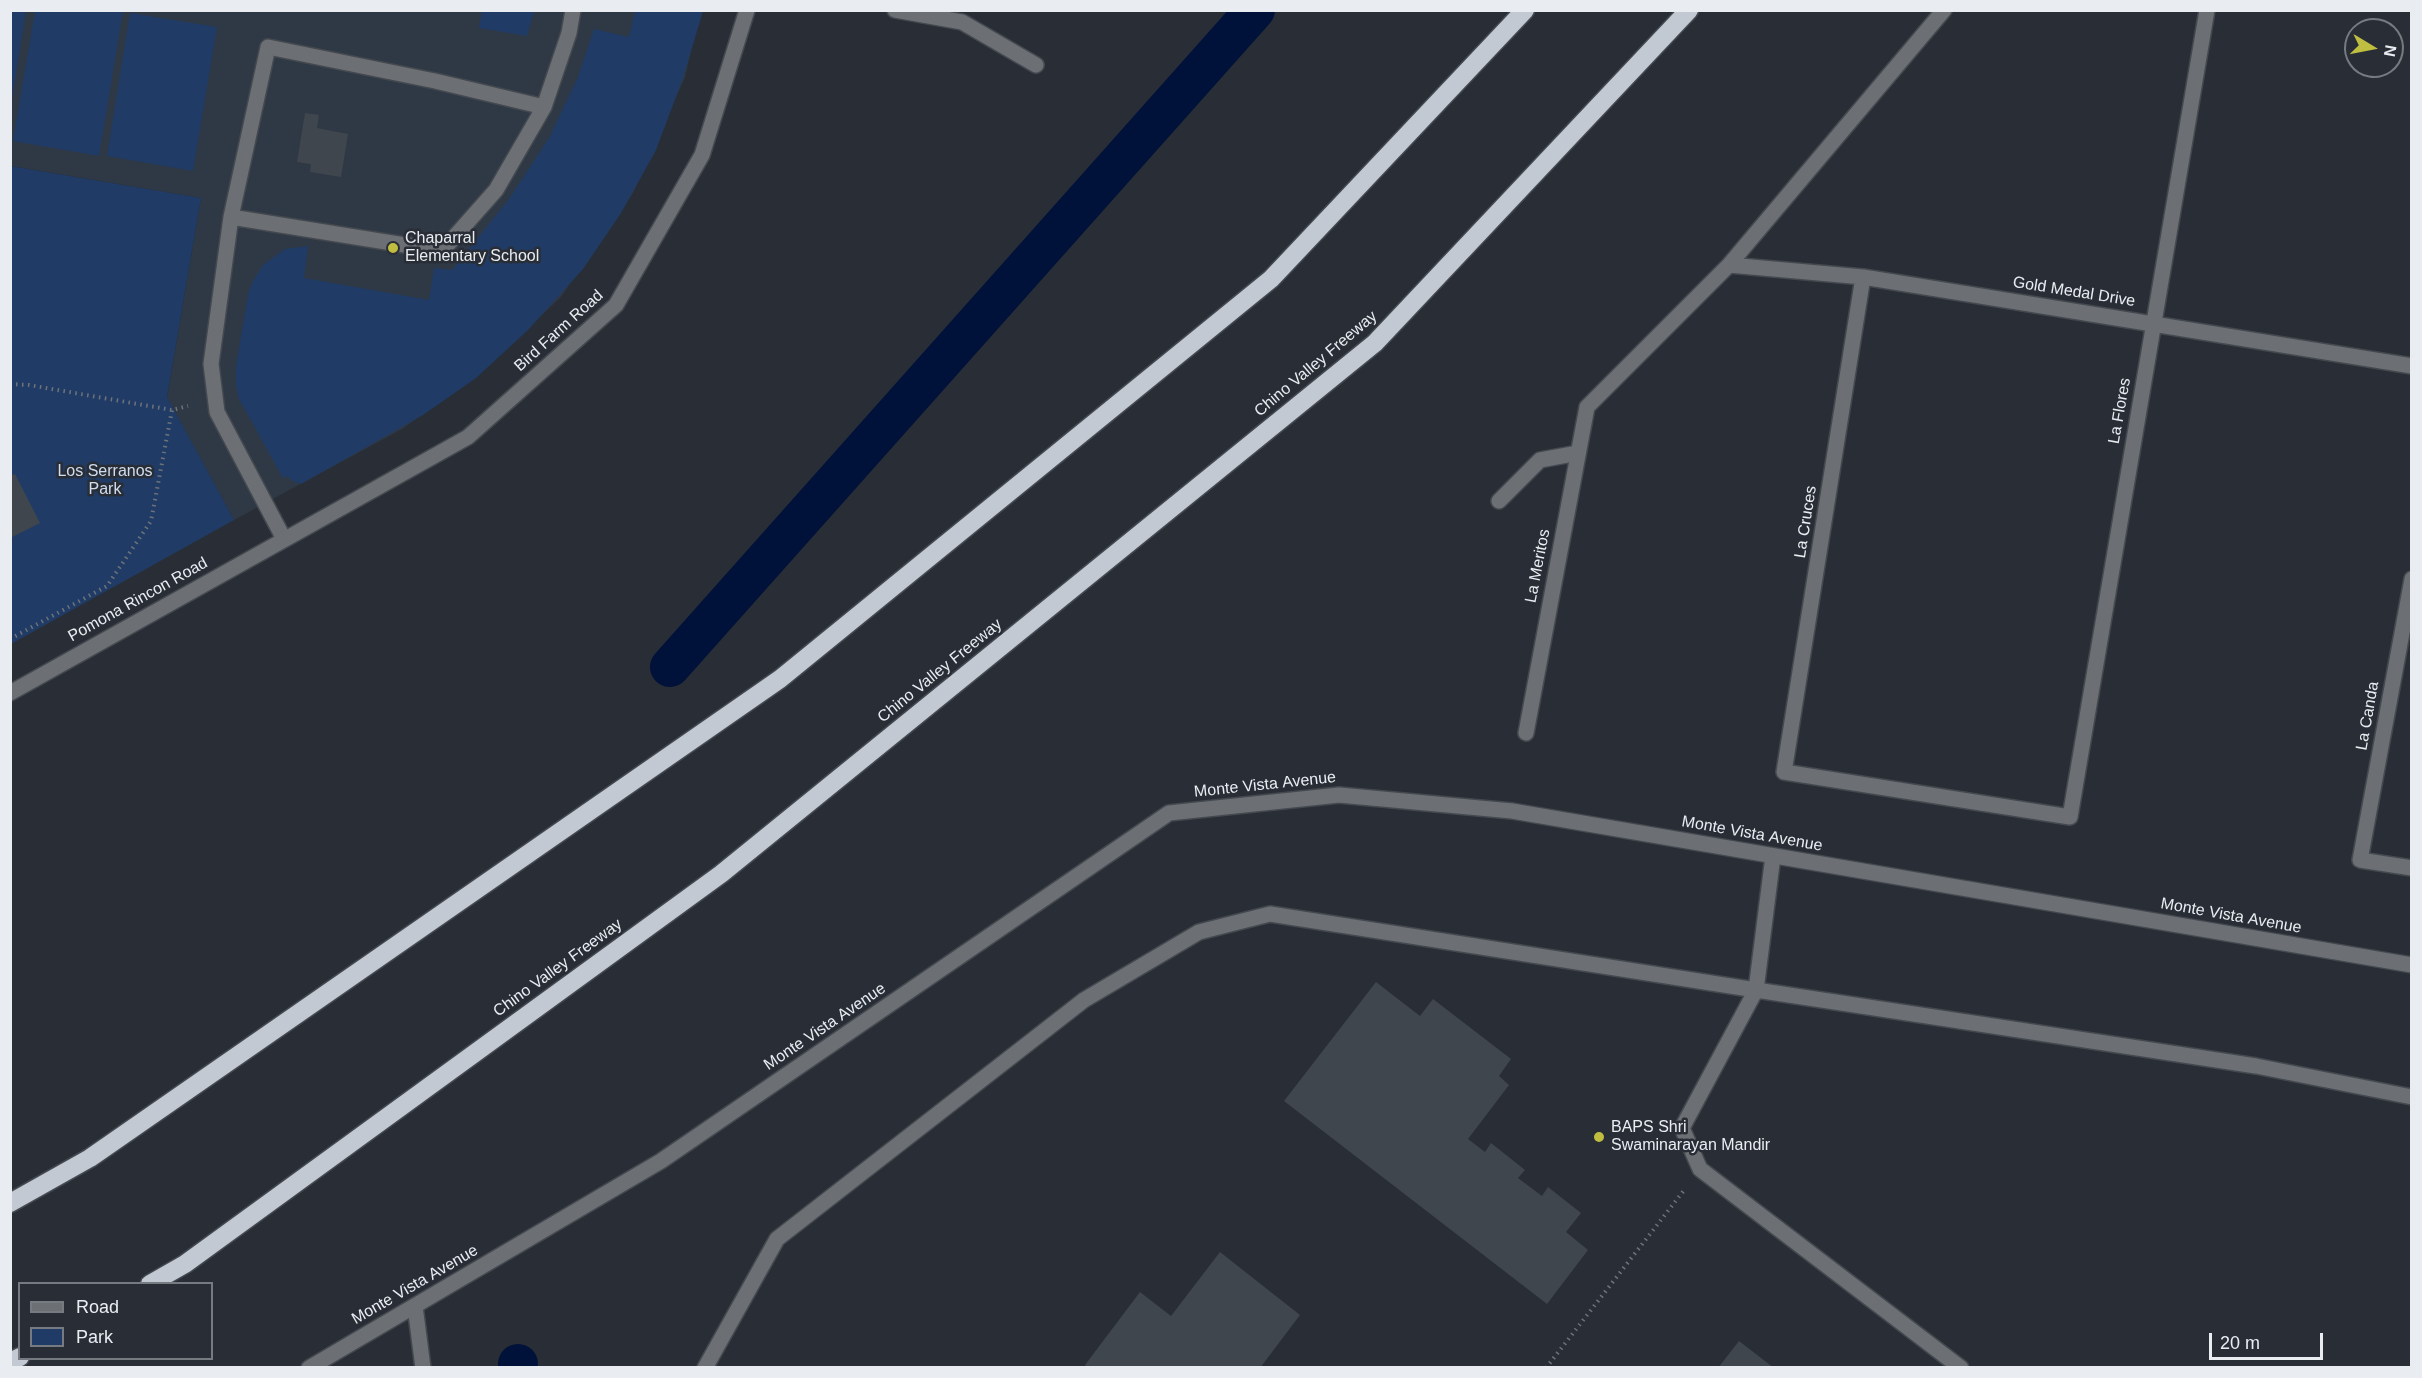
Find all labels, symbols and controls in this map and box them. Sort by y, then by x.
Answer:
north arrow [2344,18,2404,78]
text: N [2381,44,2400,58]
place label: Chaparral Elementary School [405,229,539,267]
marker: Chaparral Elementary School [386,241,400,255]
street label: Gold Medal Drive [2011,273,2137,311]
street label: Bird Farm Road [511,286,607,376]
street label: Chino Valley Freeway [1251,307,1381,421]
street label: La Flores [2105,376,2135,446]
park label: Los Serranos Park [57,462,153,500]
street label: La Cruces [1791,484,1821,560]
street label: La Meritos [1521,528,1555,604]
street label: Pomona Rincon Road [65,554,211,646]
street label: Chino Valley Freeway [874,615,1006,727]
street label: La Canda [2353,680,2383,752]
street label: Monte Vista Avenue [1193,768,1337,802]
street label: Monte Vista Avenue [1680,812,1824,856]
street label: Monte Vista Avenue [2159,894,2303,938]
street label: Chino Valley Freeway [490,915,626,1021]
street label: Monte Vista Avenue [761,979,889,1075]
place label: BAPS Shri Swaminarayan Mandir [1611,1118,1770,1156]
marker: BAPS Shri Swaminarayan Mandir [1592,1130,1606,1144]
street label: Monte Vista Avenue [348,1241,482,1329]
legend [18,1282,213,1360]
text: Road [76,1297,119,1317]
scale bar [2212,1321,2326,1359]
text: Park [76,1327,113,1347]
text: 20 m [2220,1333,2260,1353]

